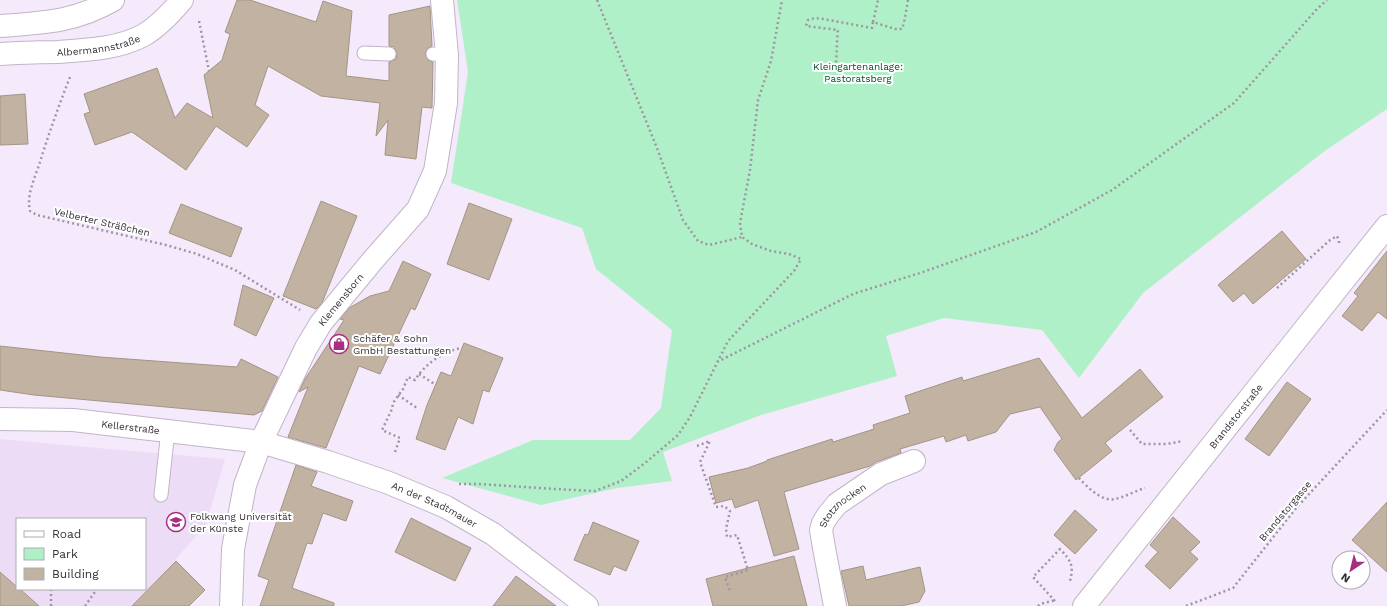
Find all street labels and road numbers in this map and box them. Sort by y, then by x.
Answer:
street label: Albermannstraße [56,32,142,58]
street label: Velberter Sträßchen [53,206,151,238]
street label: Klemensborn [316,271,365,328]
street label: Brandstorstraße [1207,381,1265,450]
street label: Kellerstraße [101,418,161,436]
street label: Brandstorgasse [1257,478,1314,543]
street label: An der Stadtmauer [390,479,479,529]
street label: Stotznocken [817,481,868,529]

